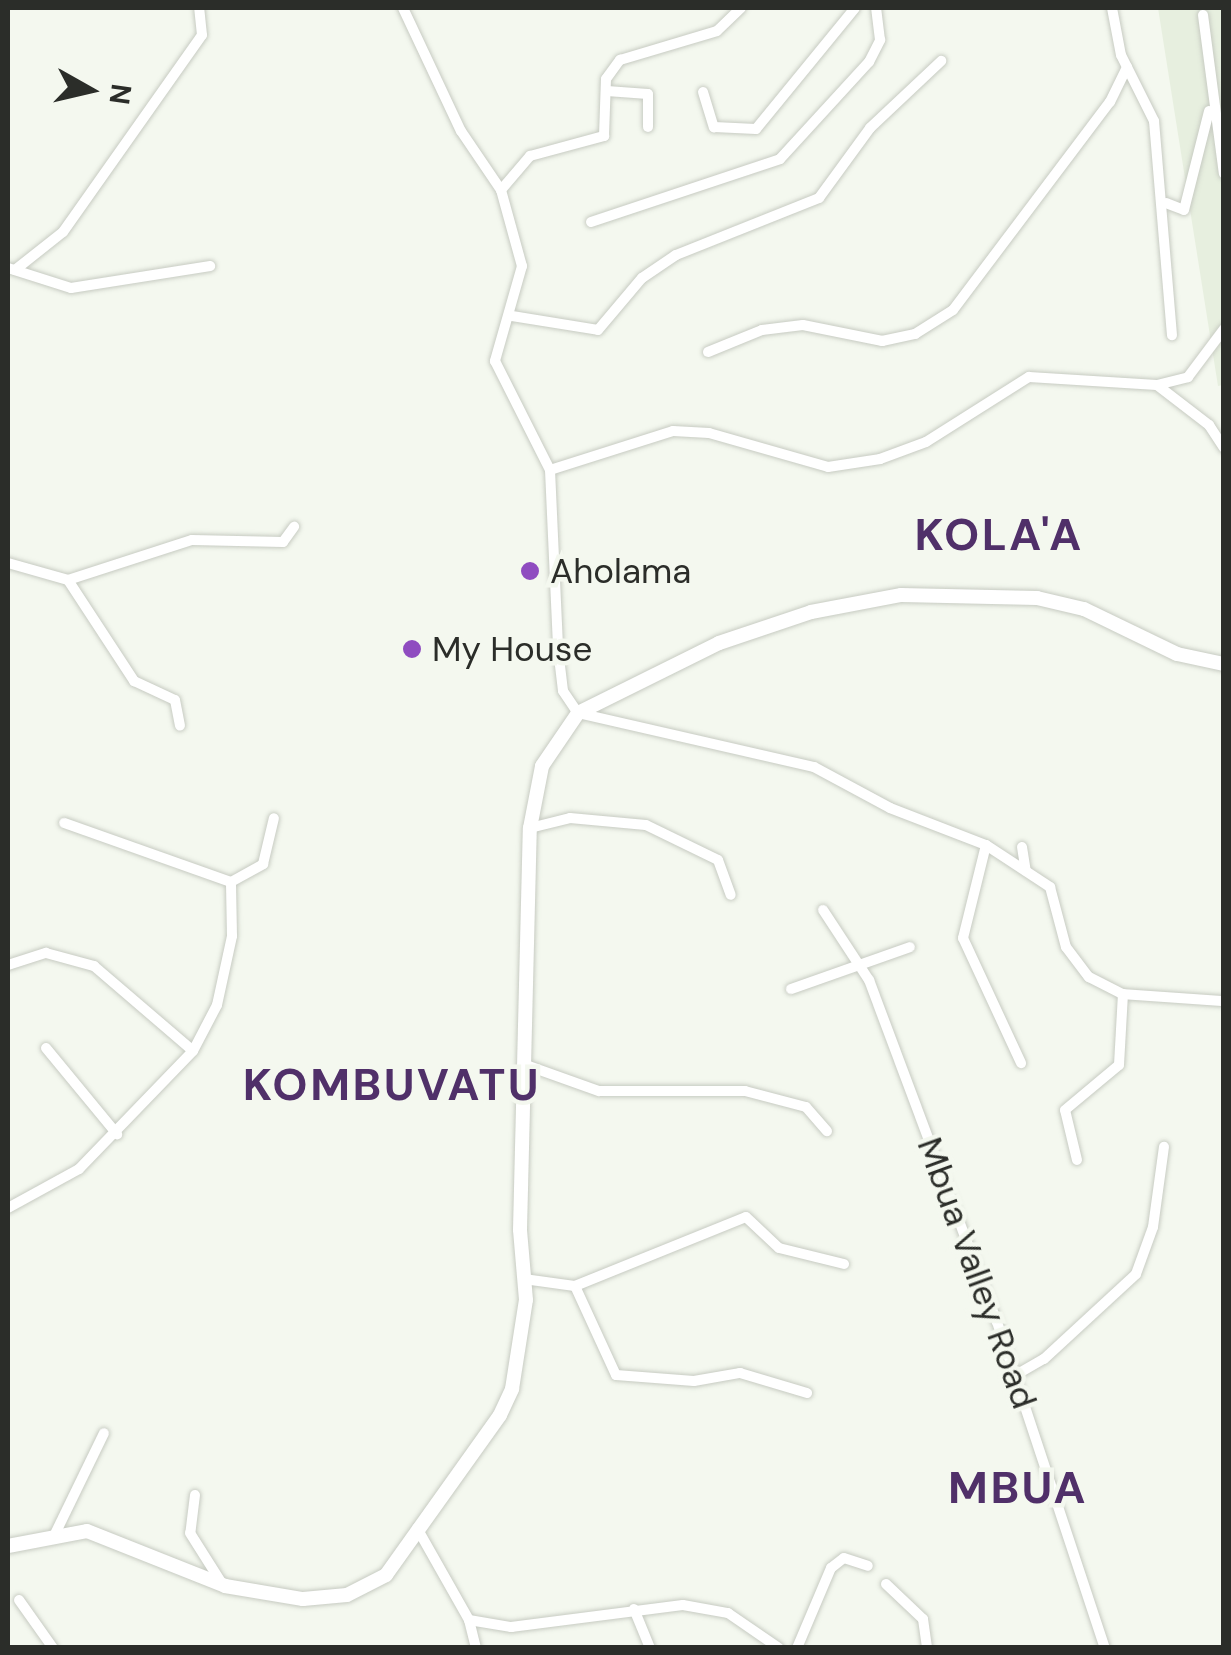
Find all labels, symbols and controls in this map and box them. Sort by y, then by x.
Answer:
north arrow [40,40,140,140]
text: N [100,82,140,107]
district label: KOLA'A [914,508,1084,562]
place label: Aholama [550,550,691,592]
marker: Aholama [519,560,541,582]
place label: My House [432,628,592,670]
marker: My House [401,638,423,660]
district label: KOMBUVATU [243,1058,541,1112]
street label: Mbua Valley Road [908,1132,1046,1414]
district label: MBUA [948,1461,1088,1515]

